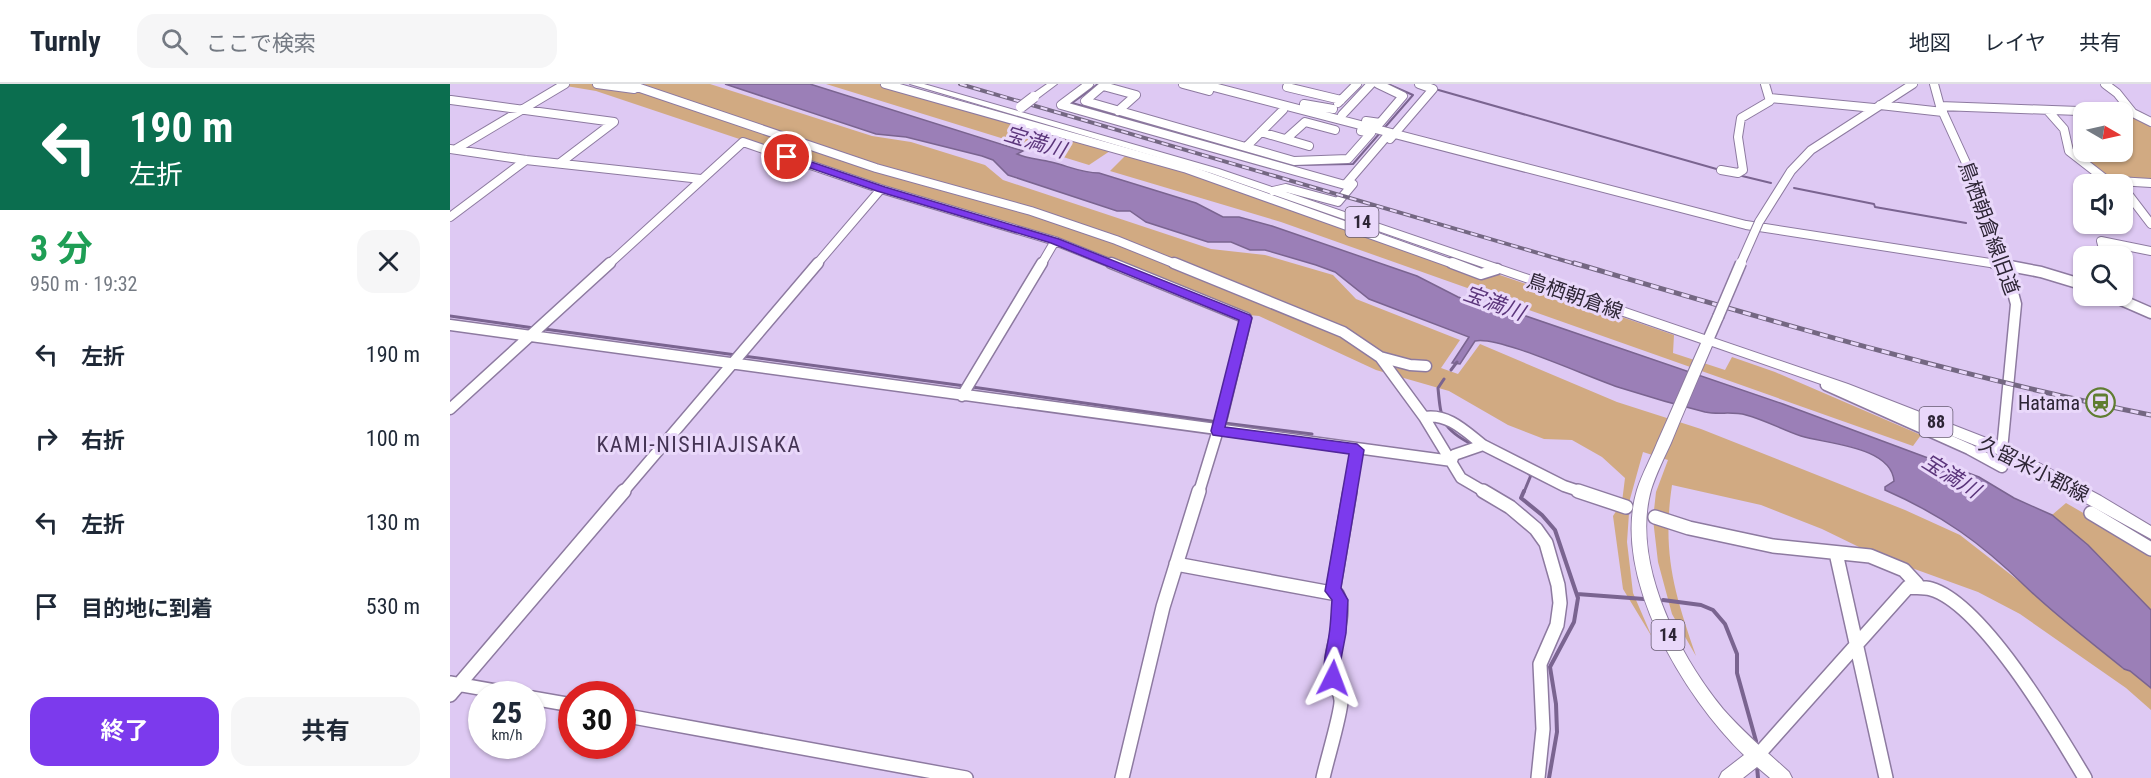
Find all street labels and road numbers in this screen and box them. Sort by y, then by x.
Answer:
street label: 鳥栖朝倉線旧道 [1954,158,2024,298]
road number: 14 [1346,207,1378,237]
street label: 鳥栖朝倉線 [1524,268,1626,324]
road number: 88 [1920,407,1952,437]
street label: 久留米小郡線 [1975,431,2093,507]
road number: 14 [1652,620,1684,650]

